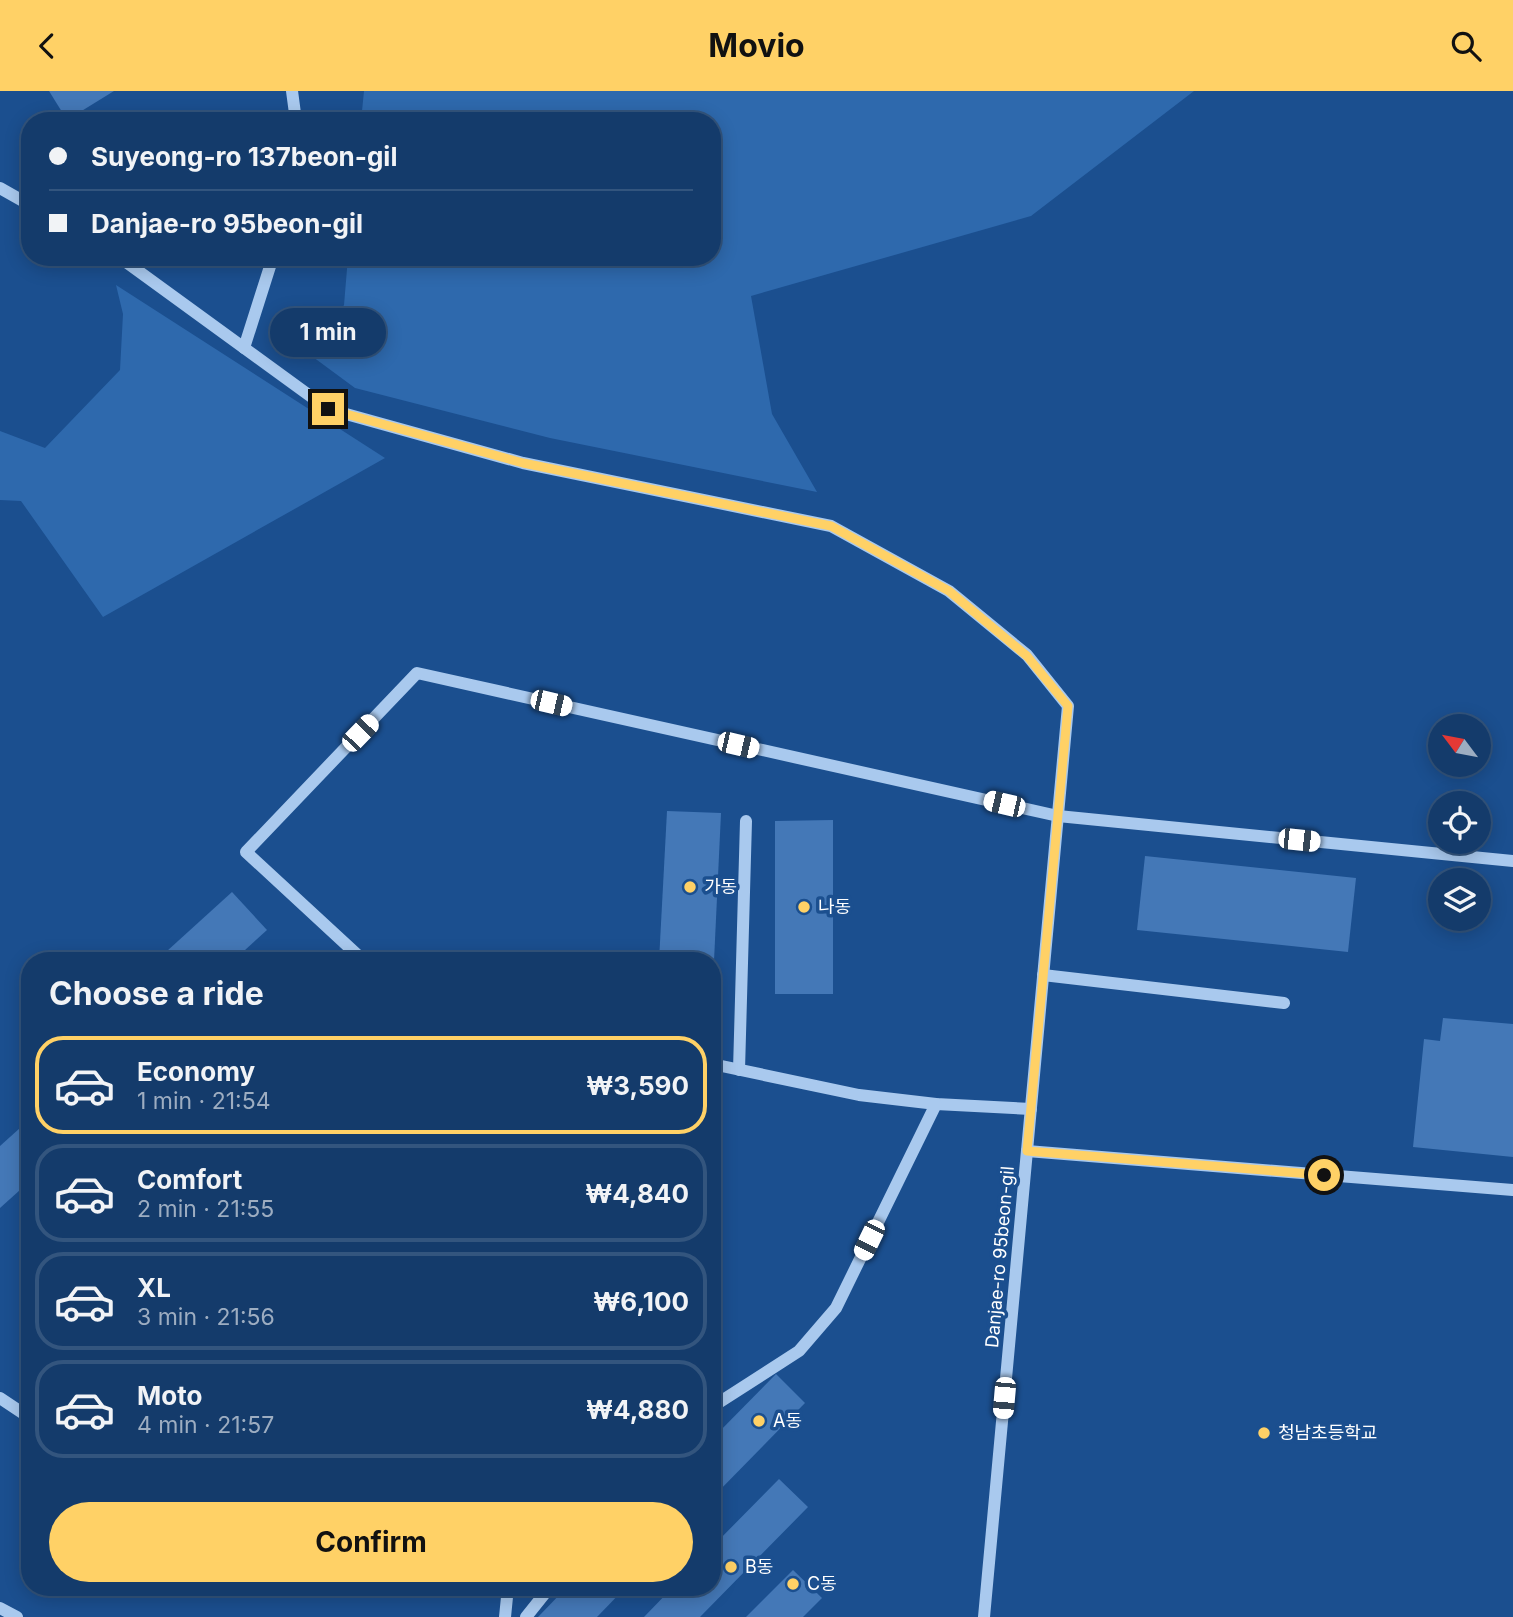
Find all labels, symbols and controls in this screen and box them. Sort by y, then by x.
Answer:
text: Movio [708,26,805,65]
icon: back [28,27,66,65]
icon: search [1447,27,1485,65]
text: Suyeong-ro 137beon-gil [91,141,397,172]
text: Danjae-ro 95beon-gil [91,208,363,239]
callout: 1 min [270,307,386,357]
text: 1 min [300,318,356,346]
route end [312,393,344,425]
car [529,688,574,718]
car [338,711,383,755]
north arrow [1428,714,1491,777]
map controls [1428,714,1491,931]
car [716,730,761,760]
car [982,789,1027,819]
button: locate [1428,791,1491,854]
car [1278,827,1321,853]
button: layers [1428,868,1491,931]
place label: 가동 [704,876,737,897]
marker: 가동 [682,879,698,895]
place label: 나동 [818,896,851,917]
marker: 나동 [796,899,812,915]
text: Choose a ride [49,974,264,1013]
icon: car [53,1054,116,1117]
text: Economy [137,1056,255,1087]
text: ₩3,590 [586,1070,689,1101]
text: 1 min · 21:54 [137,1087,271,1115]
route start [1308,1159,1340,1191]
icon: car [53,1162,116,1225]
text: Comfort [137,1164,242,1195]
street label: Danjae-ro 95beon-gil [981,1165,1018,1349]
text: ₩4,840 [585,1178,689,1209]
text: 2 min · 21:55 [137,1195,274,1223]
car [851,1217,888,1263]
icon: car [53,1270,116,1333]
text: XL [137,1272,171,1303]
text: ₩6,100 [593,1286,689,1317]
text: 3 min · 21:56 [137,1303,275,1331]
car [992,1376,1017,1420]
icon: car [53,1378,116,1441]
text: Moto [137,1380,202,1411]
text: ₩4,880 [586,1394,689,1425]
place label: A동 [773,1410,802,1431]
text: 4 min · 21:57 [137,1411,274,1439]
marker: A동 [751,1413,767,1429]
place label: 청남초등학교 [1278,1422,1377,1443]
marker: 청남초등학교 [1256,1425,1272,1441]
button: Confirm [49,1502,693,1582]
place label: B동 [745,1556,773,1577]
marker: B동 [723,1559,739,1575]
place label: C동 [807,1573,837,1594]
marker: C동 [785,1576,801,1592]

